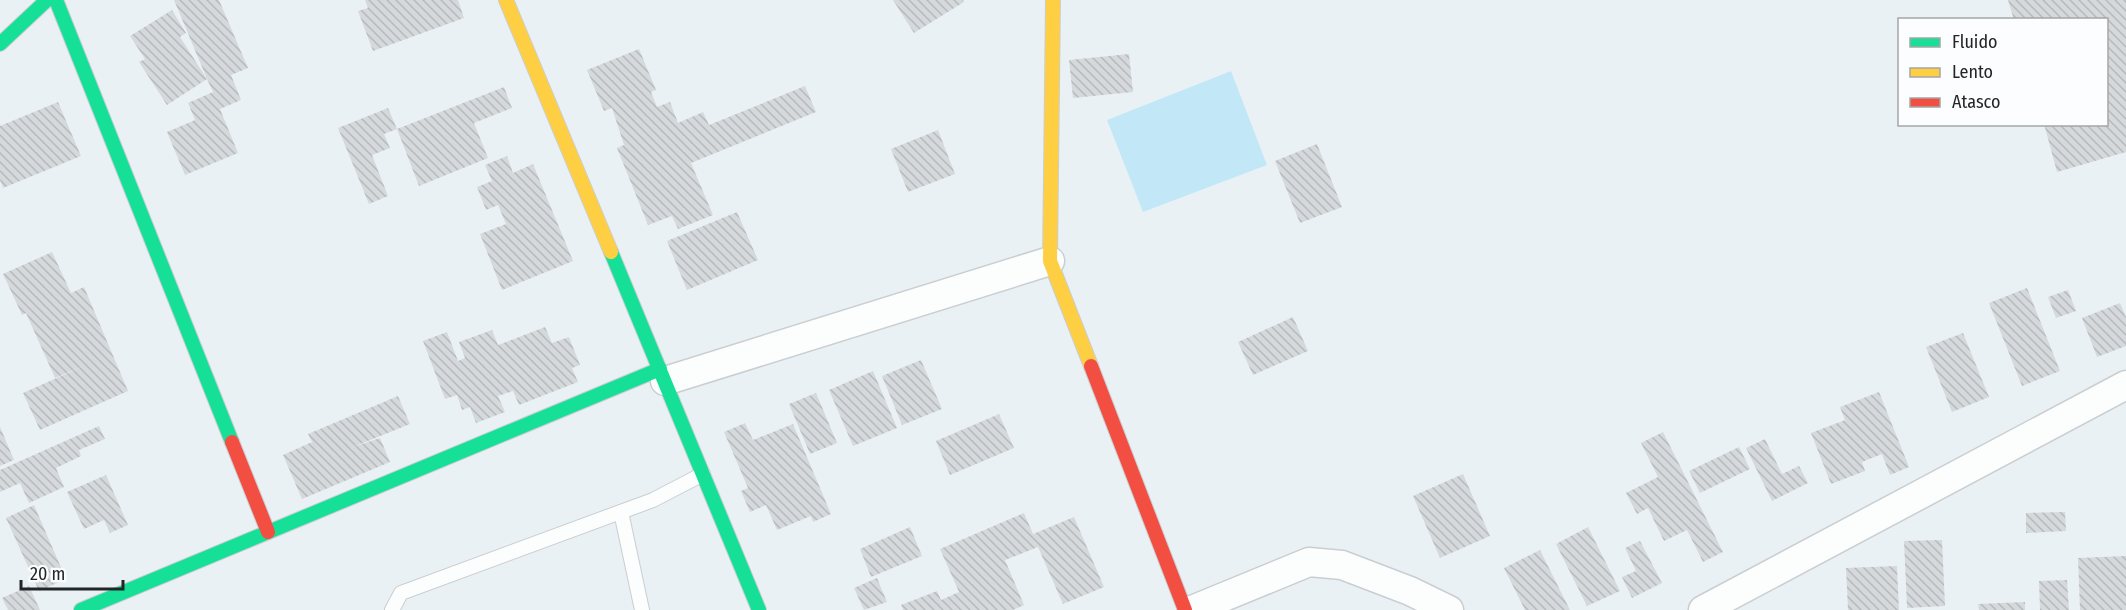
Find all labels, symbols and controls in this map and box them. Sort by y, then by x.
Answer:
legend [1898,18,2108,126]
text: Fluido [1952,31,1998,53]
text: Lento [1952,61,1993,83]
text: Atasco [1952,91,2000,113]
scale bar [21,553,123,591]
text: 20 m [30,563,65,585]

